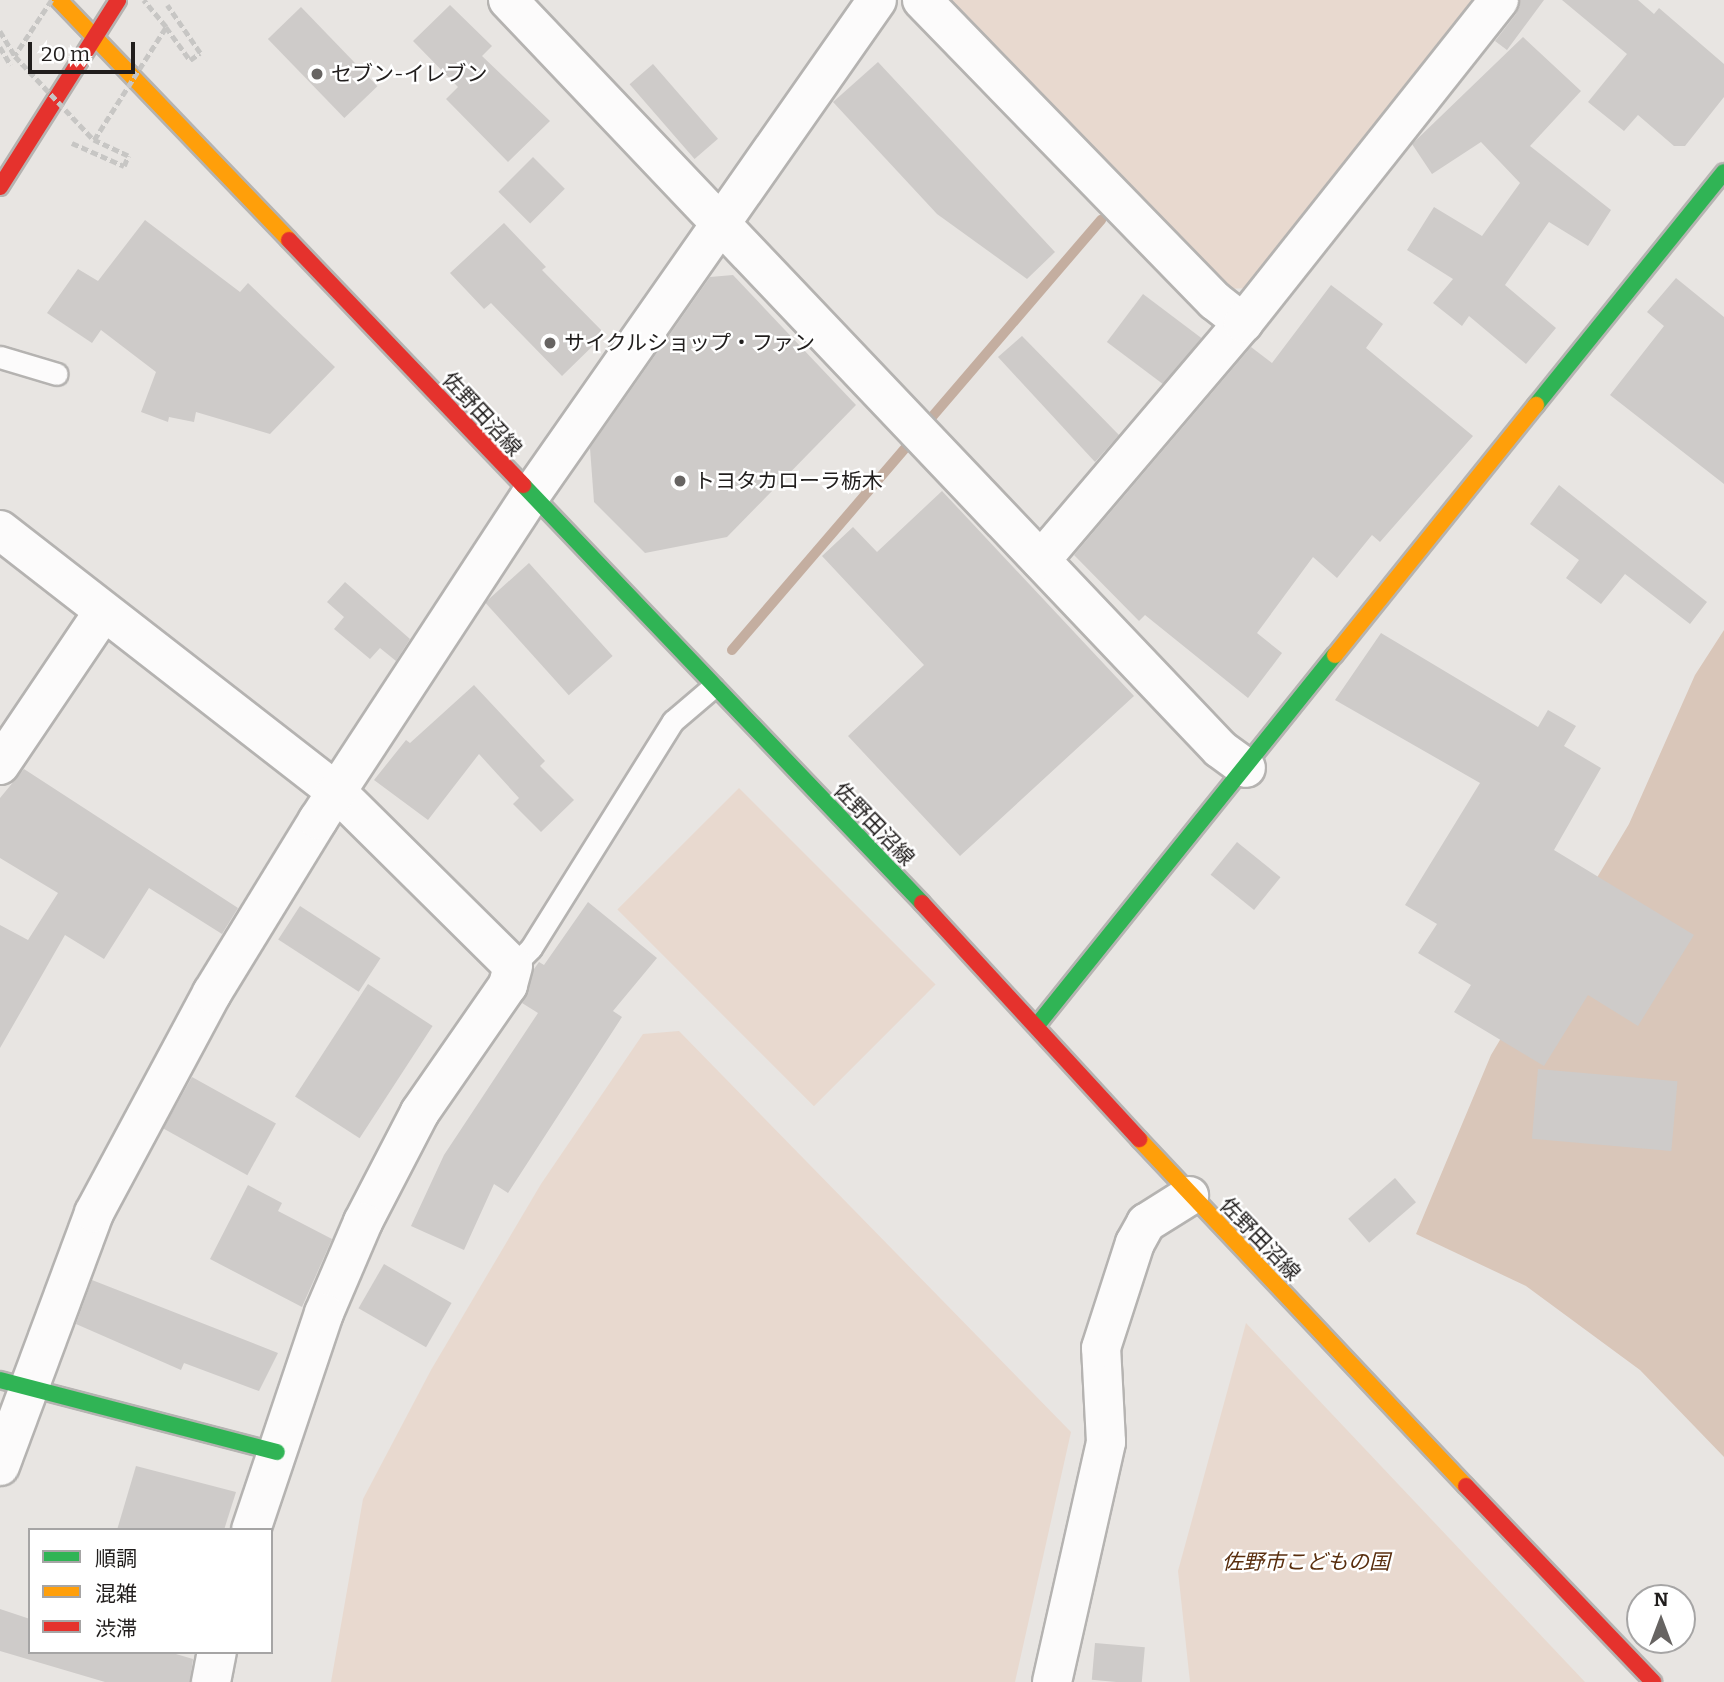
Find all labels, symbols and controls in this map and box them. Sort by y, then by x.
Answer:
scale bar [32,28,138,72]
text: 20 m [41,41,90,67]
place label: セブン-イレブン [331,61,488,87]
marker: セブン-イレブン [309,66,325,82]
place label: サイクルショップ・ファン [564,330,816,356]
marker: サイクルショップ・ファン [542,335,558,351]
street label: 佐野田沼線 [437,367,527,461]
place label: トヨタカローラ栃木 [694,468,883,494]
marker: トヨタカローラ栃木 [672,473,688,489]
street label: 佐野田沼線 [828,777,920,871]
street label: 佐野田沼線 [1214,1192,1306,1286]
legend [28,1528,273,1654]
text: 順調 [95,1546,137,1572]
park label: 佐野市こどもの国 [1222,1549,1390,1575]
text: 混雑 [95,1581,137,1607]
north arrow [1626,1584,1696,1654]
text: N [1654,1588,1668,1611]
text: 渋滞 [95,1616,137,1642]

